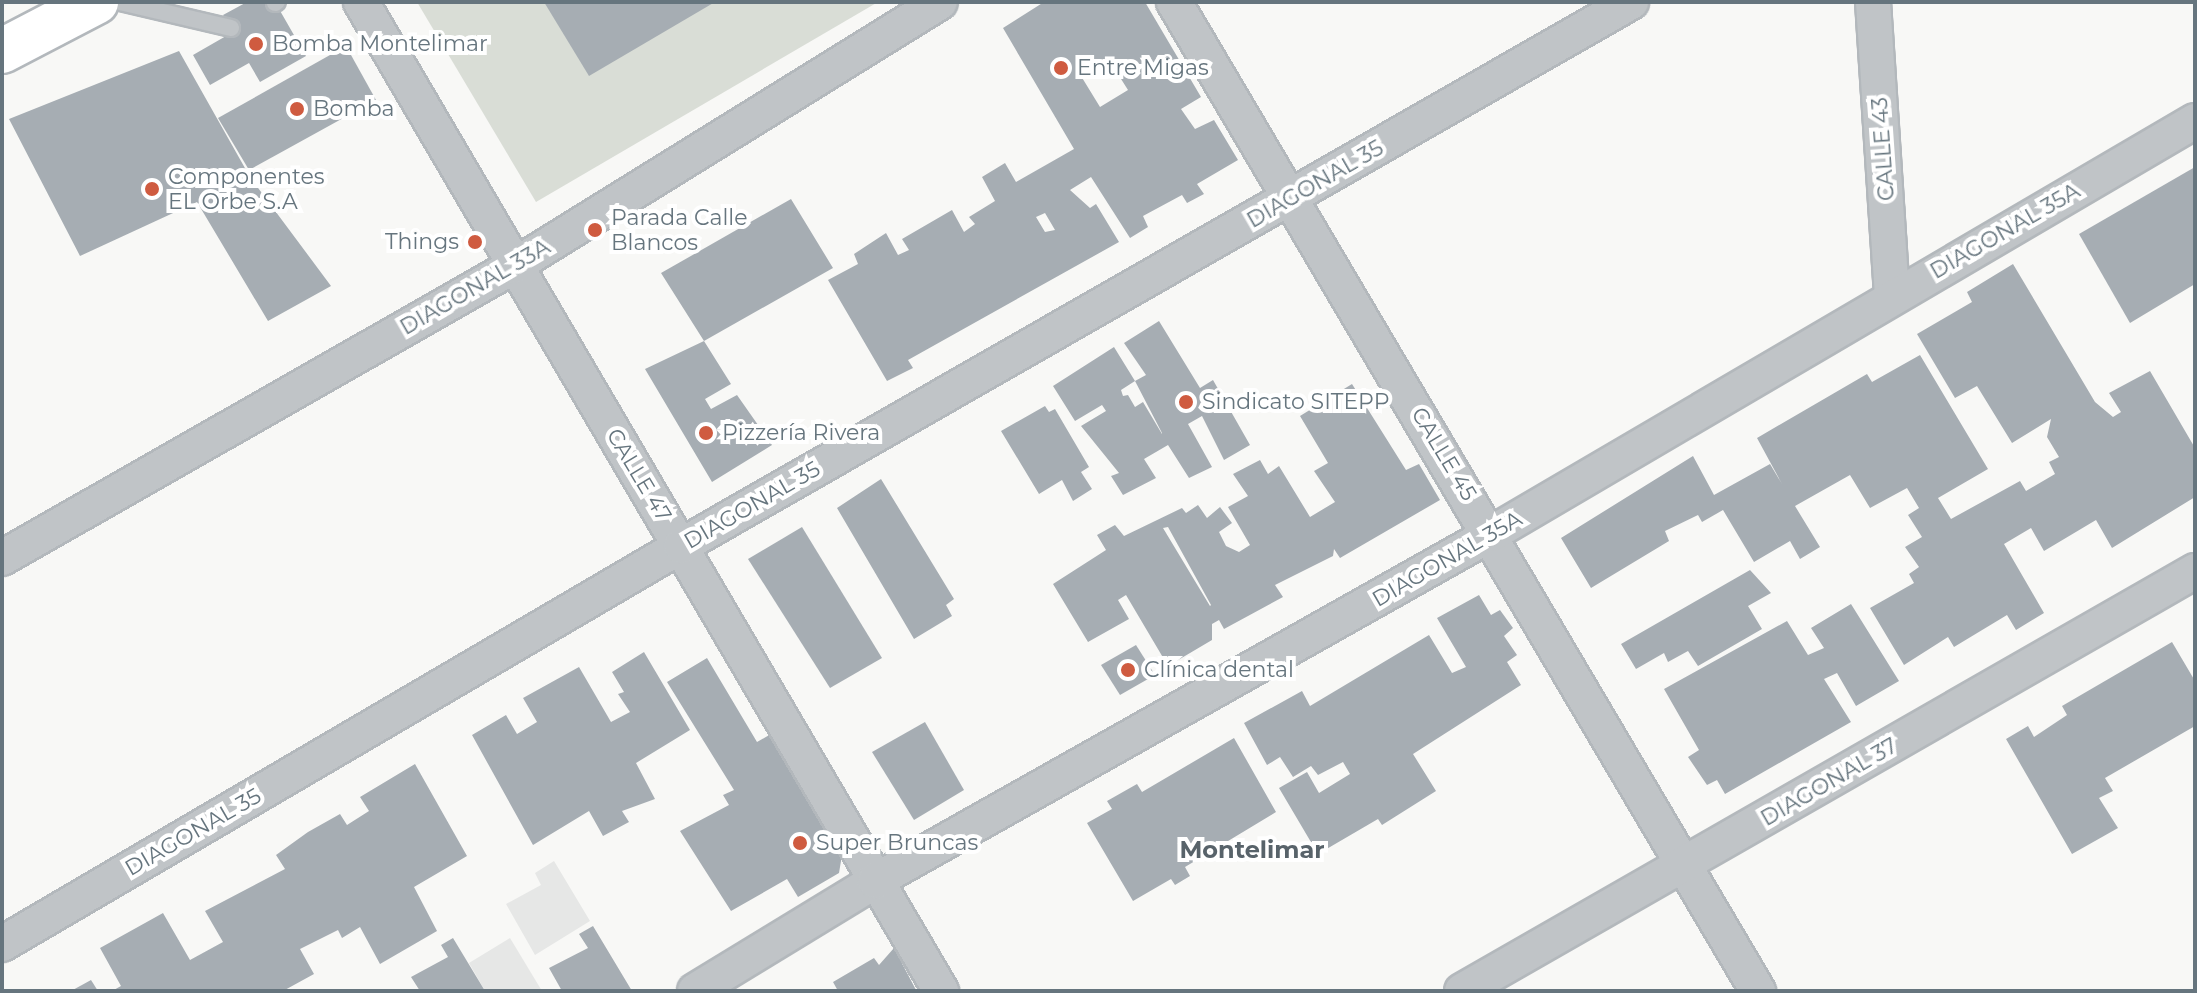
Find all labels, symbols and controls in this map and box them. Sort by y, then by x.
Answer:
place label: Bomba Montelimar [272,31,488,57]
marker: Bomba Montelimar [247,35,265,53]
place label: Entre Migas [1077,55,1209,81]
marker: Entre Migas [1052,59,1070,77]
place label: Bomba [313,96,395,122]
street label: CALLE 43 [1866,96,1900,202]
marker: Bomba [288,100,306,118]
street label: DIAGONAL 35 [1242,134,1388,234]
place label: Componentes EL Orbe S.A [168,163,325,214]
street label: DIAGONAL 35A [1925,177,2085,285]
marker: Componentes EL Orbe S.A [143,180,161,198]
place label: Parada Calle Blancos [611,204,748,256]
marker: Parada Calle Blancos [586,221,604,239]
place label: Things [385,229,459,255]
street label: DIAGONAL 33A [395,233,555,341]
marker: Things [466,233,484,251]
place label: Sindicato SITEPP [1202,389,1389,415]
marker: Sindicato SITEPP [1177,393,1195,411]
street label: CALLE 45 [1406,402,1482,506]
place label: Pizzería Rivera [722,420,880,446]
street label: CALLE 47 [601,424,677,526]
marker: Pizzería Rivera [697,424,715,442]
street label: DIAGONAL 35 [679,455,825,555]
street label: DIAGONAL 35A [1367,505,1527,613]
place label: Clínica dental [1144,657,1294,683]
marker: Clínica dental [1119,661,1137,679]
street label: DIAGONAL 37 [1756,732,1902,832]
street label: DIAGONAL 35 [120,782,266,882]
place label: Super Bruncas [816,830,978,856]
marker: Super Bruncas [791,834,809,852]
district label: Montelimar [1179,836,1325,864]

